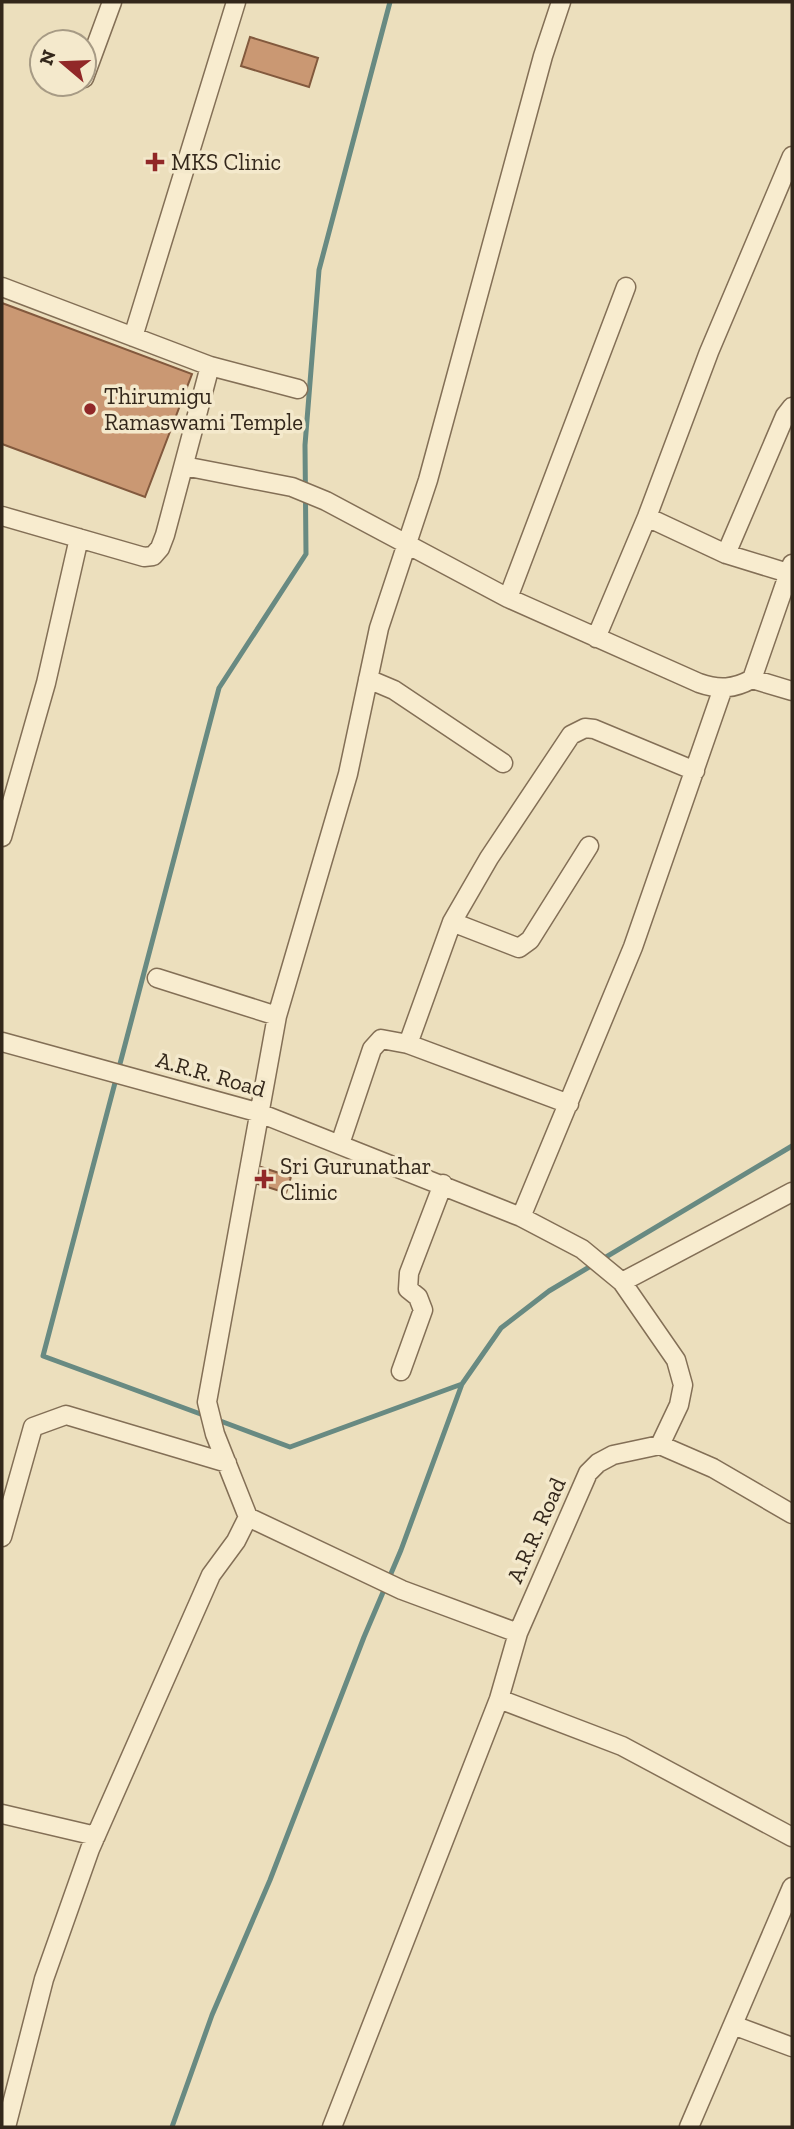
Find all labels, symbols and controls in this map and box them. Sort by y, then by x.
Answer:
north arrow [28,28,98,98]
text: N [34,47,61,68]
place label: MKS Clinic [171,148,281,176]
marker: MKS Clinic [145,152,165,172]
place label: Thirumigu Ramaswami Temple [104,382,303,436]
marker: Thirumigu Ramaswami Temple [82,401,98,417]
street label: A.R.R. Road [153,1045,269,1103]
place label: Sri Gurunathar Clinic [280,1152,431,1206]
marker: Sri Gurunathar Clinic [254,1169,274,1189]
street label: A.R.R. Road [500,1473,572,1587]

